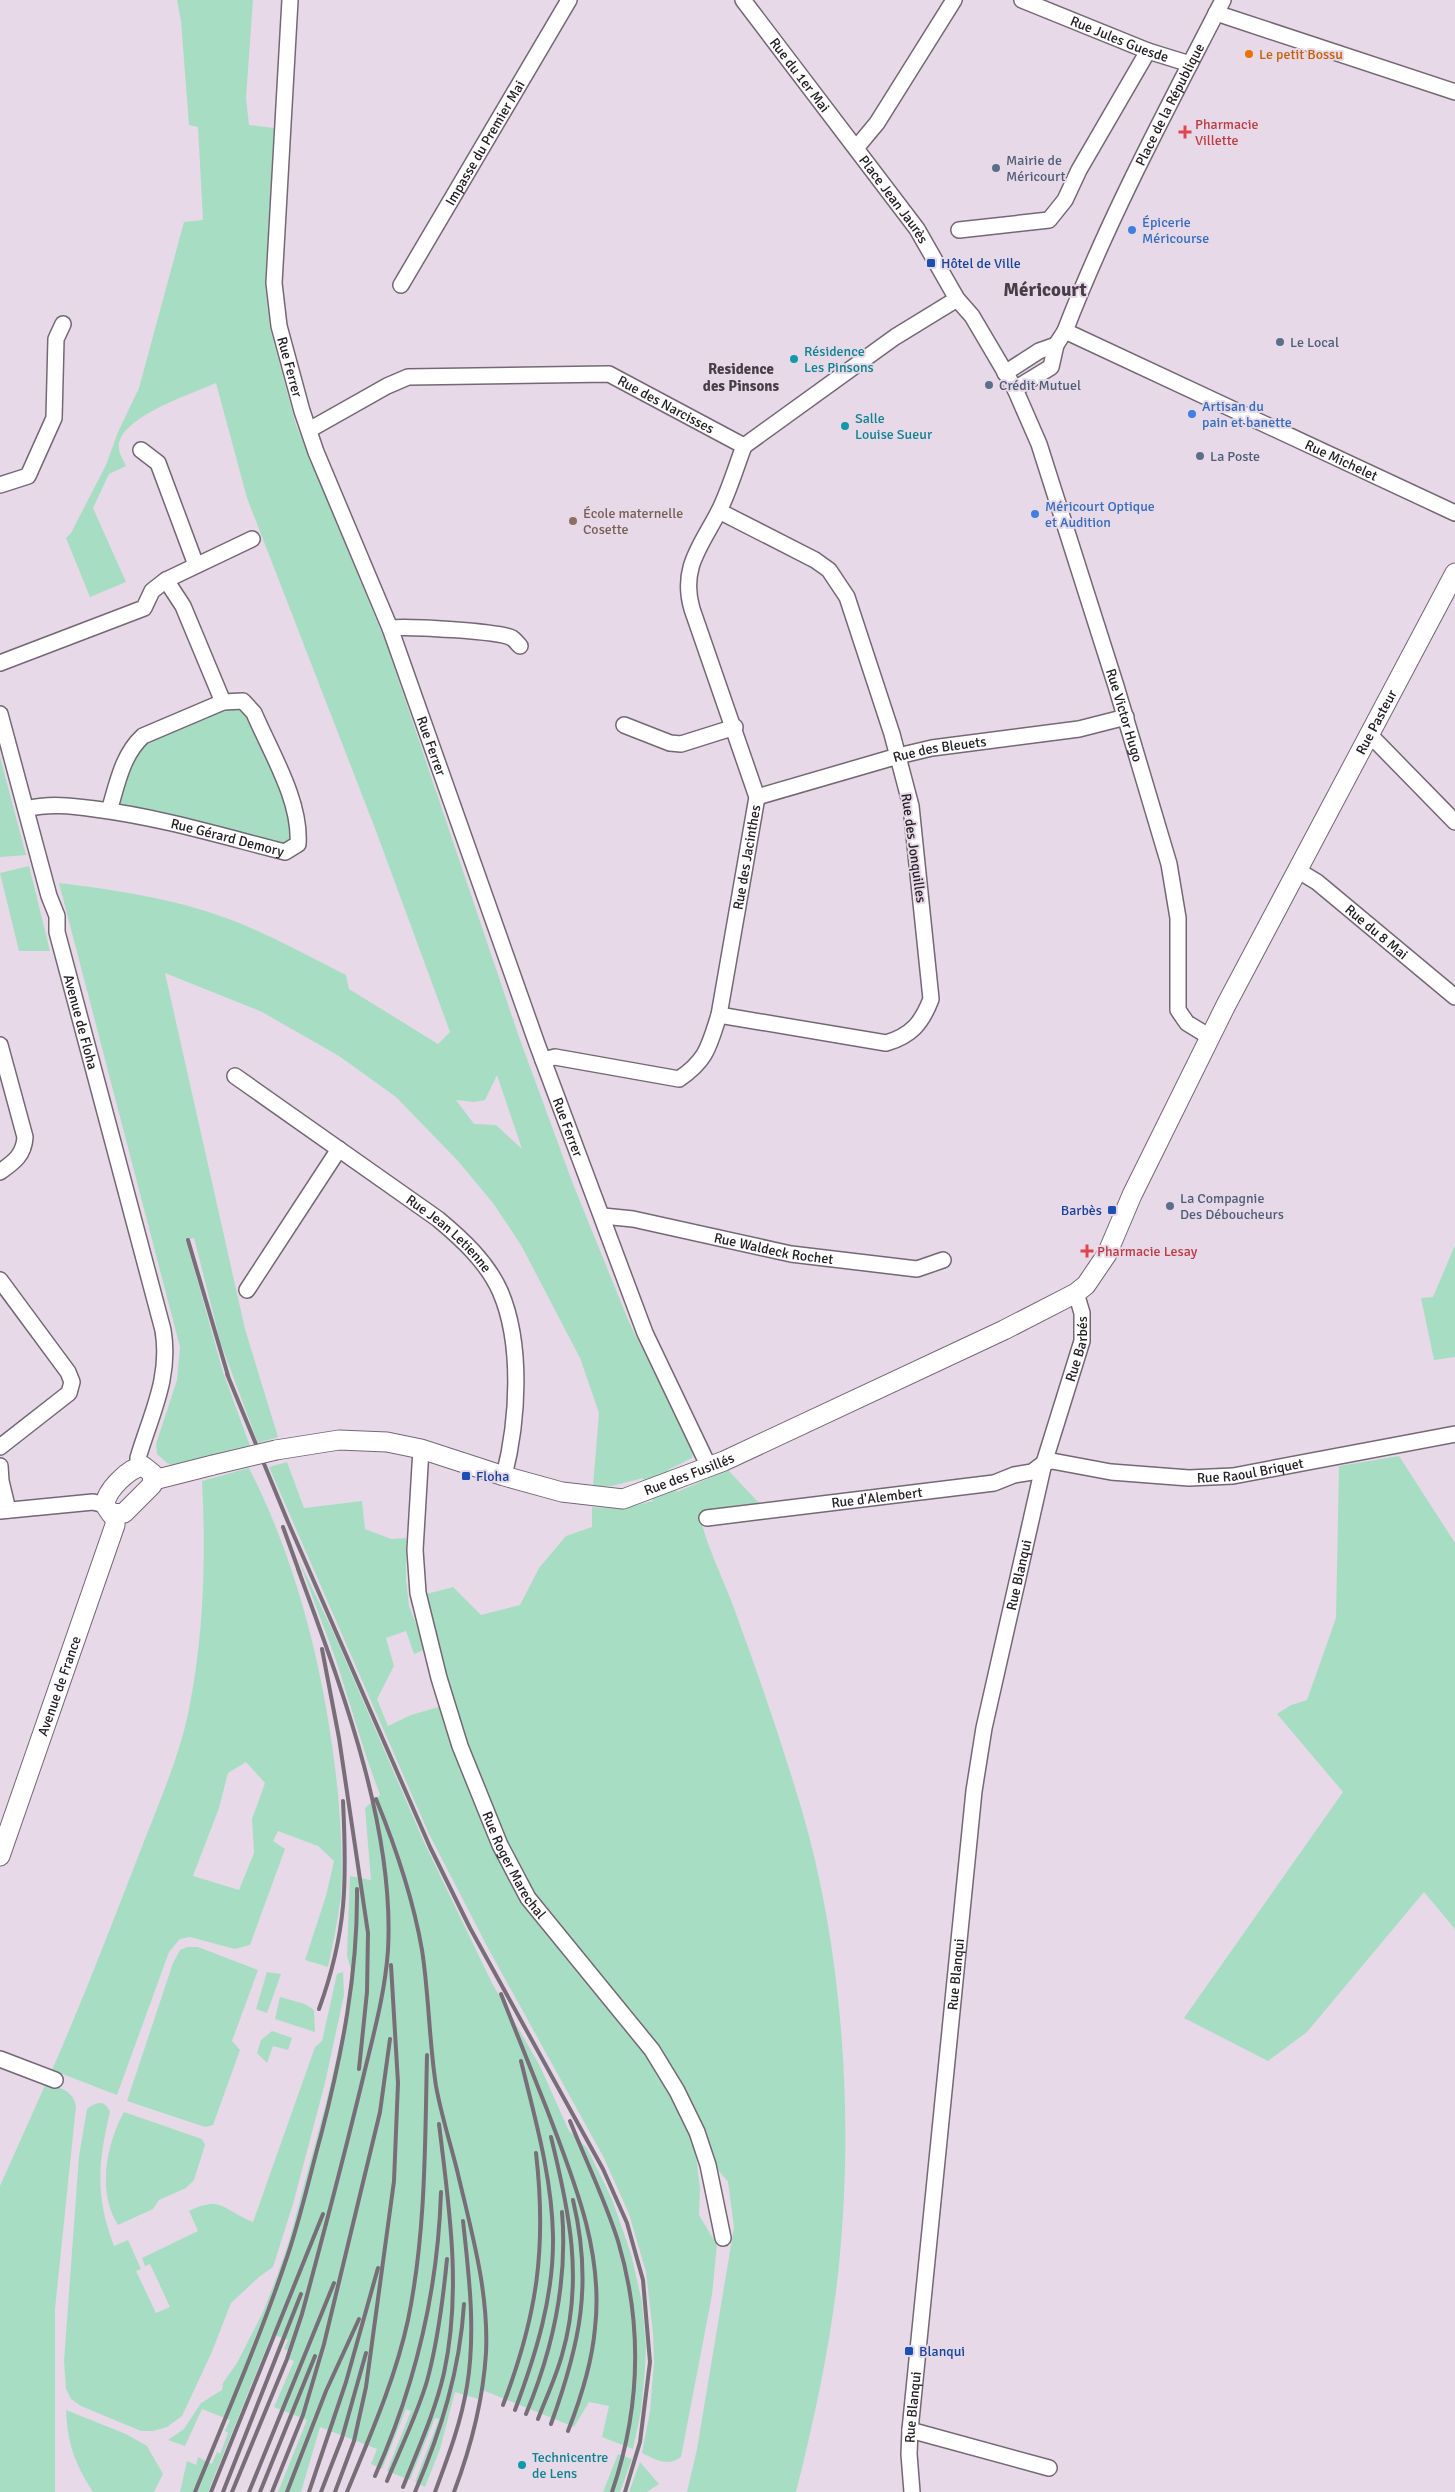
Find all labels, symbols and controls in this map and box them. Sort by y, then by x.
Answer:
street label: Rue Jules Guesde [1068,12,1171,66]
street label: Rue du 1er Mai [766,35,833,116]
street label: Place de la République [1132,41,1208,169]
place label: Le petit Bossu [1259,46,1343,63]
marker: Le petit Bossu [1243,48,1255,60]
street label: Impasse du Premier Mai [442,77,529,209]
place label: Pharmacie Villette [1195,116,1259,149]
marker: Pharmacie Villette [1179,126,1191,138]
street label: Place Jean Jaurès [855,152,931,247]
place label: Mairie de Méricourt [1006,152,1065,185]
marker: Mairie de Méricourt [990,162,1002,174]
place label: Épicerie Méricourse [1142,214,1209,247]
marker: Épicerie Méricourse [1126,224,1138,236]
place label: Hôtel de Ville [941,255,1021,272]
marker: Hôtel de Ville [925,257,937,269]
district label: Méricourt [1003,278,1087,302]
place label: Le Local [1290,334,1339,351]
street label: Rue Ferrer [273,335,306,400]
marker: Le Local [1274,336,1286,348]
place label: Résidence Les Pinsons [804,343,874,376]
marker: Résidence Les Pinsons [788,353,800,365]
district label: Residence des Pinsons [703,360,780,395]
street label: Rue des Narcisses [615,372,717,437]
place label: Crédit Mutuel [999,377,1081,394]
marker: Crédit Mutuel [983,379,995,391]
place label: Artisan du pain et banette [1202,398,1292,431]
marker: Artisan du pain et banette [1186,408,1198,420]
place label: Salle Louise Sueur [855,410,933,443]
marker: Salle Louise Sueur [839,420,851,432]
street label: Rue Michelet [1302,436,1380,485]
place label: La Poste [1210,448,1260,465]
marker: La Poste [1194,450,1206,462]
place label: Méricourt Optique et Audition [1045,498,1155,531]
place label: École maternelle Cosette [583,505,683,538]
marker: Méricourt Optique et Audition [1029,508,1041,520]
marker: École maternelle Cosette [567,515,579,527]
street label: Rue Victor Hugo [1102,667,1146,764]
street label: Rue Pasteur [1352,686,1401,758]
street label: Rue Ferrer [413,714,450,779]
street label: Rue des Bleuets [891,733,987,766]
street label: Rue des Jonquilles [897,792,930,904]
street label: Rue des Jacinthes [729,804,764,911]
street label: Rue Gérard Demory [169,815,286,861]
street label: Rue du 8 Mai [1341,901,1411,963]
street label: Avenue de Floha [60,973,101,1071]
street label: Rue Ferrer [549,1095,587,1160]
place label: La Compagnie Des Déboucheurs [1180,1190,1284,1223]
street label: Rue Jean Letienne [403,1191,495,1276]
marker: La Compagnie Des Déboucheurs [1164,1200,1176,1212]
place label: Barbès [1061,1202,1102,1219]
marker: Barbès [1106,1204,1118,1216]
street label: Rue Waldeck Rochet [712,1229,834,1268]
place label: Pharmacie Lesay [1097,1243,1198,1260]
marker: Pharmacie Lesay [1081,1245,1093,1257]
street label: Rue Barbés [1062,1316,1091,1384]
street label: Rue des Fusillés [642,1449,737,1499]
street label: Rue Raoul Briquet [1196,1455,1305,1487]
place label: Floha [476,1468,509,1485]
marker: Floha [460,1470,472,1482]
street label: Rue d'Alembert [830,1484,923,1512]
street label: Rue Blanqui [1003,1538,1035,1612]
street label: Avenue de France [34,1634,85,1738]
street label: Rue Roger Marechal [478,1809,549,1922]
street label: Rue Blanqui [944,1938,968,2011]
place label: Blanqui [919,2343,965,2360]
marker: Blanqui [903,2345,915,2357]
street label: Rue Blanqui [901,2371,925,2444]
place label: Technicentre de Lens [532,2449,608,2482]
marker: Technicentre de Lens [516,2459,528,2471]

